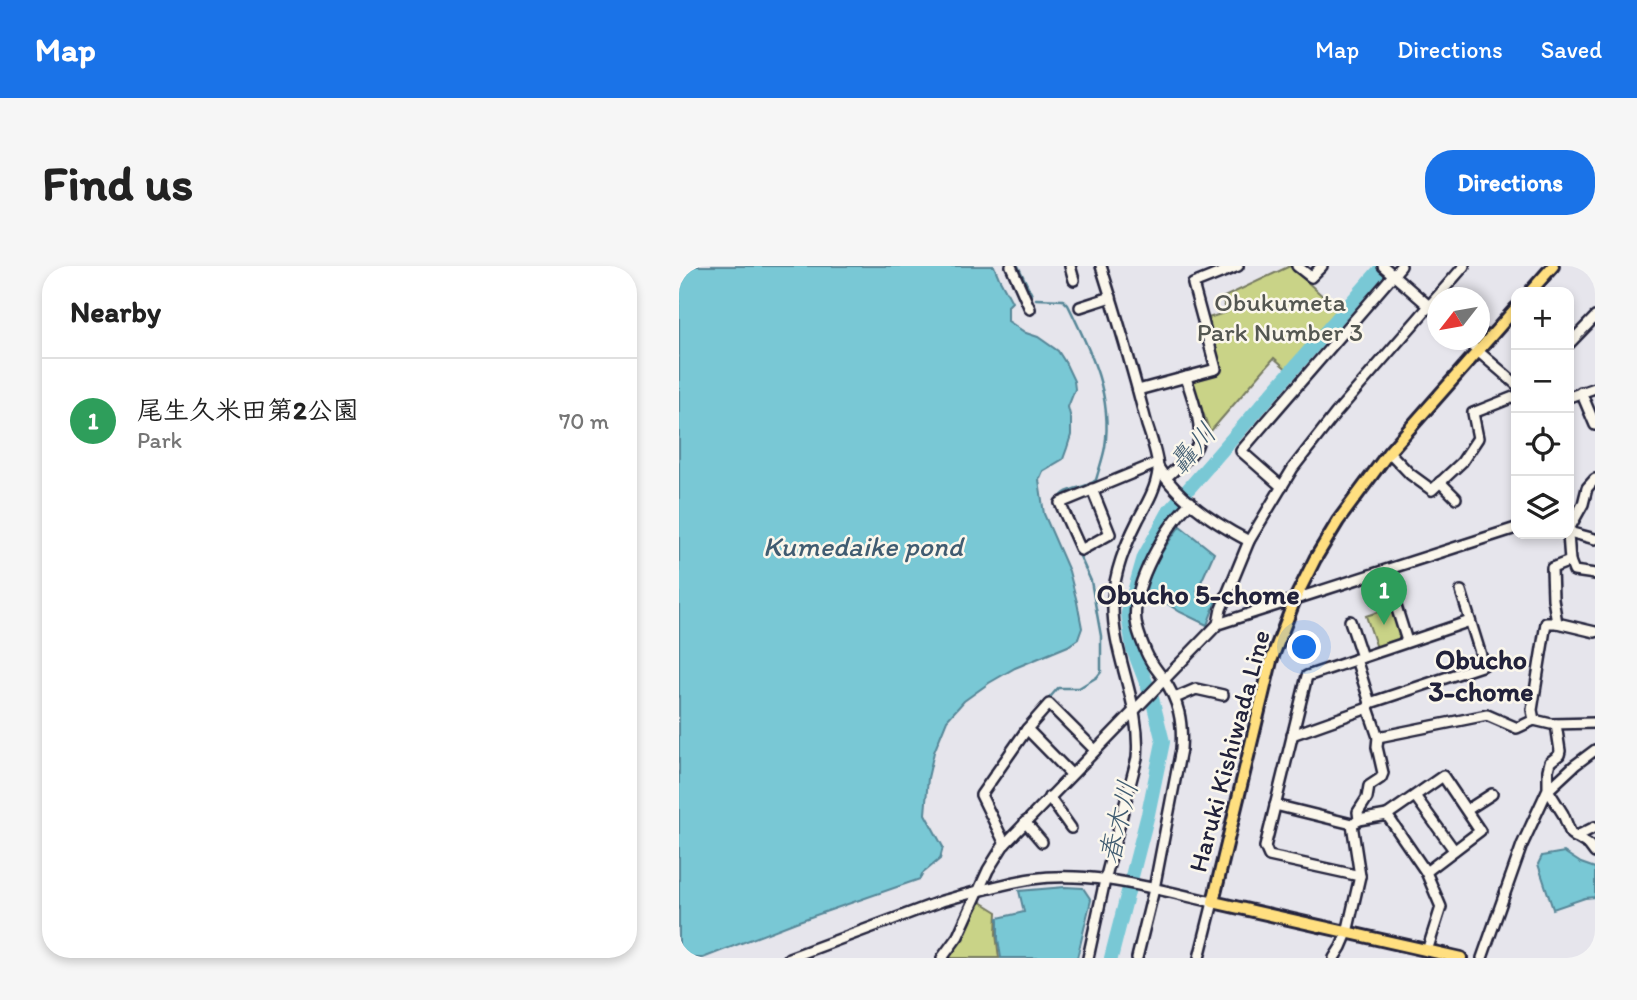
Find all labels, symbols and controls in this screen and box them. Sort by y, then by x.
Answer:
text: Map [35,30,96,69]
text: Map [1315,35,1359,64]
text: Directions [1397,35,1503,64]
text: Saved [1541,35,1602,64]
button: Directions [1425,150,1595,215]
text: Find us [42,153,193,212]
park label: Obukumeta Park Number 3 [1197,286,1363,348]
north arrow [1427,287,1490,350]
map controls [1511,287,1574,539]
button: + [1511,287,1574,350]
text: Nearby [70,293,161,330]
button: − [1511,350,1574,413]
text: 尾生久米田第2公園 [137,394,359,426]
text: 1 [88,407,98,435]
text: 70 m [559,407,609,435]
button: locate [1511,413,1574,476]
water label: 轟川 [1161,416,1223,480]
text: Park [137,426,182,454]
button: layers [1511,476,1574,539]
water label: Kumedaike pond [763,529,966,563]
pin: 1 [1361,567,1407,625]
district label: Obucho 5-chome [1096,577,1300,611]
street label: Haruki Kishiwada Line [1181,627,1277,875]
your location [1287,630,1321,664]
district label: Obucho 3-chome [1428,642,1534,708]
water label: 春木川 [1091,777,1145,867]

